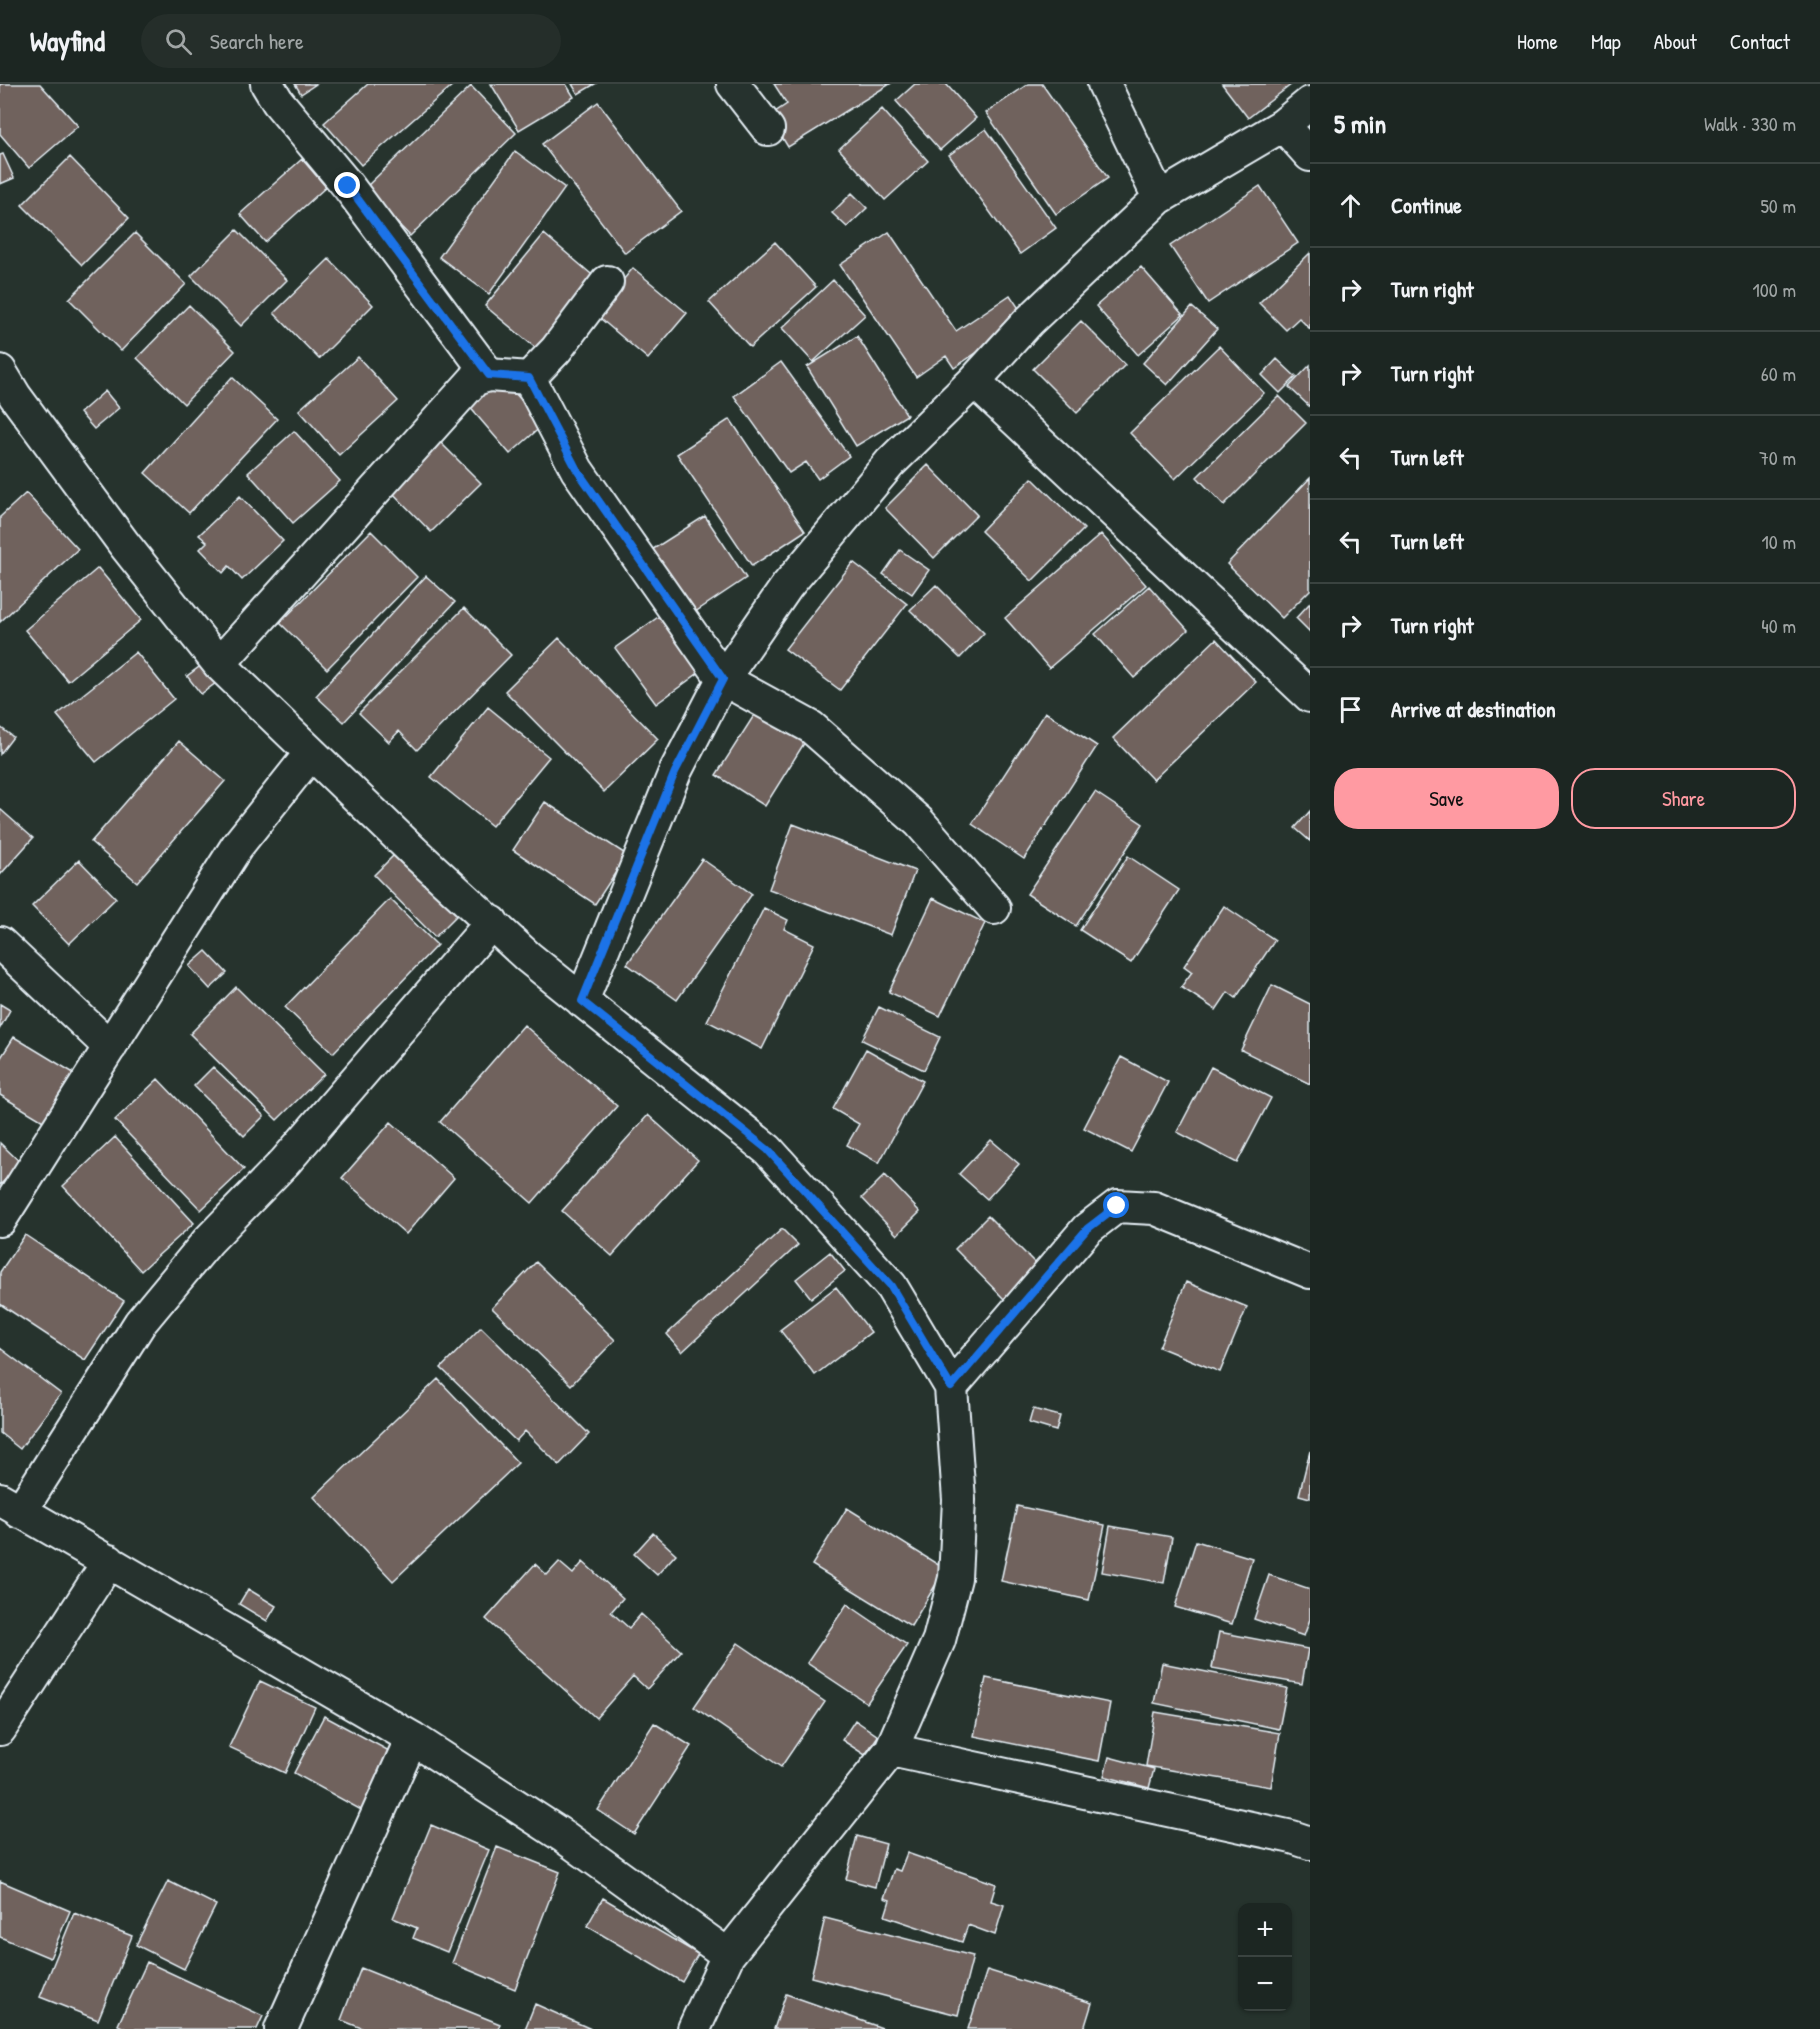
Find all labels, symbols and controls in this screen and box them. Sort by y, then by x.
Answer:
search box [141,14,561,68]
text: Wayfind [30,22,105,60]
icon: search [162,25,195,58]
text: Search here [210,26,304,56]
text: Home [1517,27,1558,56]
text: Map [1591,27,1621,56]
text: About [1654,27,1697,56]
text: Contact [1730,27,1790,56]
text: 5 min [1334,106,1386,141]
text: Walk · 330 m [1704,110,1796,137]
route end [334,172,360,198]
icon: ahead [1334,189,1367,222]
text: Continue [1391,190,1462,220]
text: 50 m [1760,192,1796,219]
icon: right [1334,273,1367,306]
text: Turn right [1391,274,1474,304]
text: 100 m [1753,276,1796,303]
icon: right [1334,357,1367,390]
text: Turn right [1391,358,1474,388]
text: 60 m [1761,360,1796,387]
icon: left [1334,441,1367,474]
text: Turn left [1391,442,1464,472]
text: 70 m [1759,444,1796,471]
icon: left [1334,525,1367,558]
text: Turn left [1391,526,1464,556]
text: 10 m [1762,528,1796,555]
icon: right [1334,609,1367,642]
text: Turn right [1391,610,1474,640]
text: 40 m [1761,612,1796,639]
icon: arrive [1334,693,1367,726]
text: Arrive at destination [1391,694,1556,724]
button: Save [1334,768,1559,829]
button: Share [1571,768,1796,829]
route start [1103,1192,1129,1218]
map controls [1238,1903,1292,2011]
button: + [1238,1903,1292,1957]
button: − [1238,1957,1292,2011]

